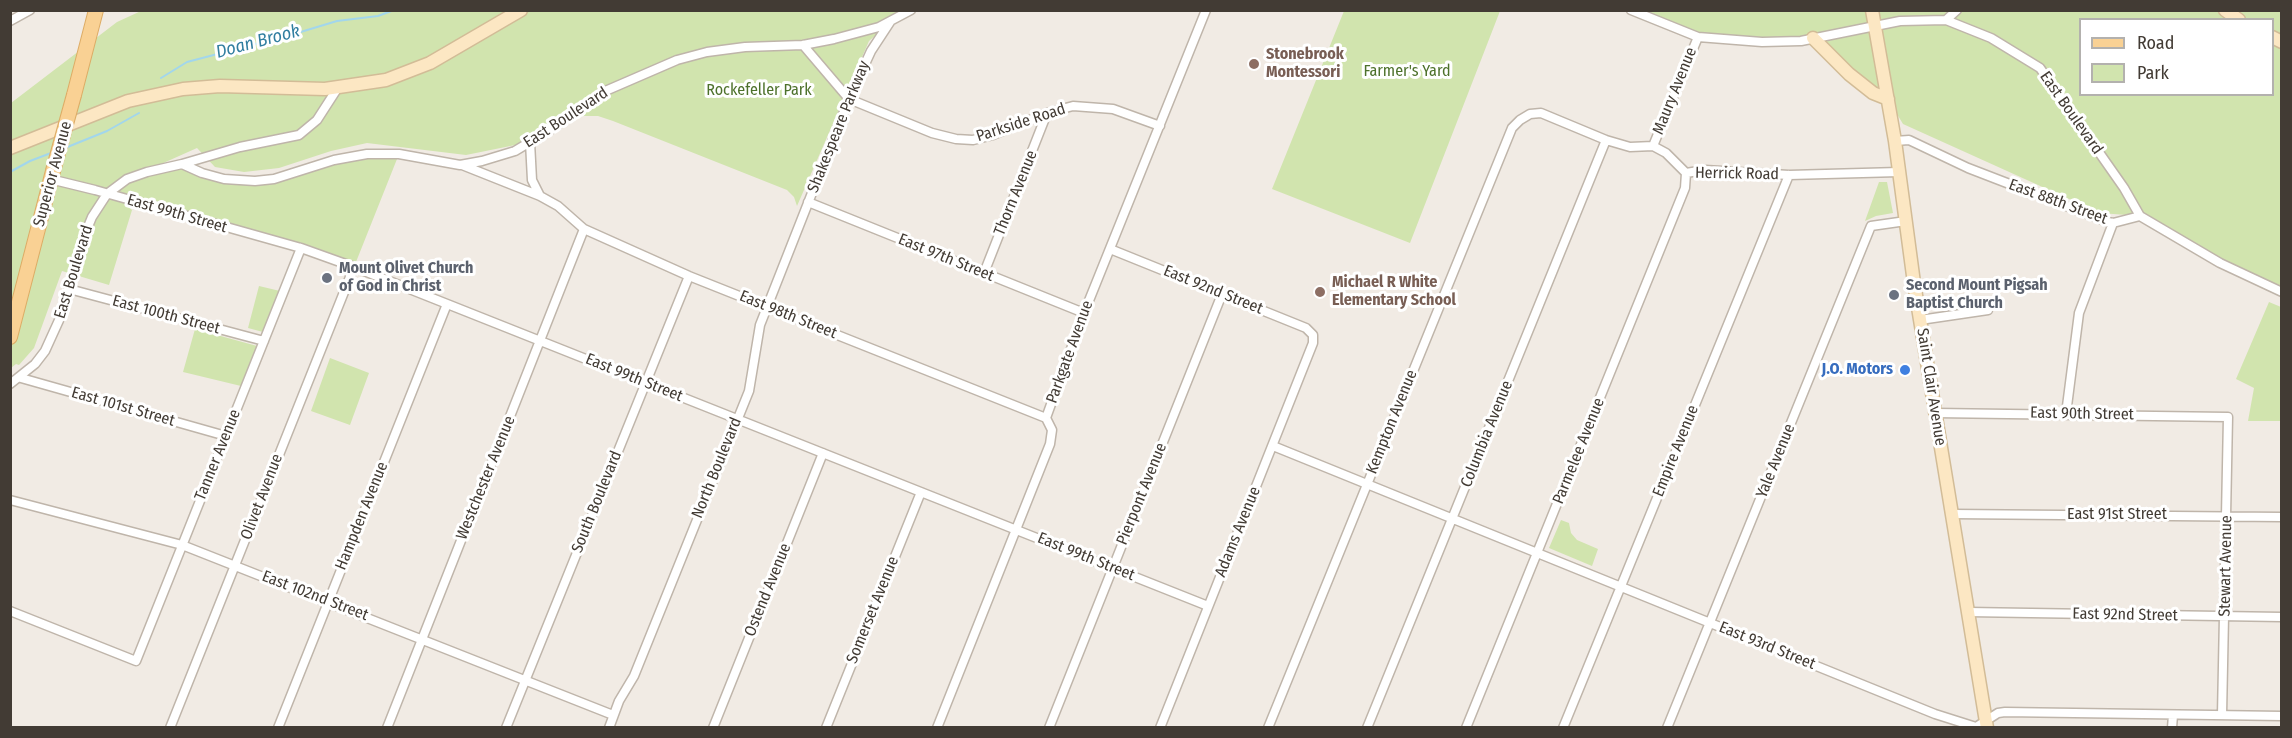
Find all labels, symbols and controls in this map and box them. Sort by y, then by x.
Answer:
legend [2079,18,2274,96]
water label: Doan Brook [214,20,302,64]
text: Road [2137,32,2174,54]
place label: Stonebrook Montessori [1266,45,1344,83]
street label: Maury Avenue [1649,45,1701,137]
marker: Stonebrook Montessori [1247,57,1261,71]
street label: Shakespeare Parkway [804,58,874,196]
park label: Farmer's Yard [1363,62,1451,82]
text: Park [2137,62,2169,84]
street label: East Boulevard [2035,68,2107,158]
park label: Rockefeller Park [706,81,812,101]
street label: East Boulevard [520,84,612,152]
street label: Parkside Road [974,100,1068,146]
street label: Superior Avenue [30,119,76,229]
street label: Thorn Avenue [990,148,1042,238]
street label: Herrick Road [1695,164,1779,184]
street label: East 88th Street [2006,175,2110,229]
street label: East 99th Street [125,191,229,237]
street label: East Boulevard [51,223,97,321]
street label: East 97th Street [895,230,997,286]
place label: Mount Olivet Church of God in Christ [339,259,473,297]
street label: East 92nd Street [1160,261,1266,319]
marker: Mount Olivet Church of God in Christ [320,271,334,285]
place label: Michael R White Elementary School [1332,273,1456,311]
place label: Second Mount Pigsah Baptist Church [1906,276,2048,314]
marker: Michael R White Elementary School [1313,285,1327,299]
street label: East 98th Street [736,287,840,343]
marker: Second Mount Pigsah Baptist Church [1887,288,1901,302]
street label: East 100th Street [110,291,222,339]
street label: Parkgate Avenue [1042,298,1098,406]
street label: Saint Clair Avenue [1912,327,1950,447]
street label: East 99th Street [583,350,685,406]
place label: J.O. Motors [1822,360,1893,380]
marker: J.O. Motors [1898,363,1912,377]
street label: Kempton Avenue [1362,367,1422,477]
street label: Columbia Avenue [1457,378,1517,490]
street label: East 101st Street [69,383,177,431]
street label: Parmelee Avenue [1549,395,1609,507]
street label: Empire Avenue [1649,402,1703,500]
street label: East 90th Street [2030,403,2134,425]
street label: Tanner Avenue [191,407,245,503]
street label: Westchester Avenue [452,413,520,543]
street label: North Boulevard [688,415,746,521]
street label: Yale Avenue [1752,421,1800,501]
street label: Pierpont Avenue [1113,440,1171,548]
street label: South Boulevard [568,448,626,556]
street label: Olivet Avenue [237,451,287,543]
street label: Hampden Avenue [332,459,392,573]
street label: Adams Avenue [1211,484,1265,580]
street label: East 91st Street [2067,505,2167,525]
street label: Stewart Avenue [2216,515,2236,617]
street label: East 99th Street [1035,529,1137,585]
street label: Ostend Avenue [741,541,795,639]
street label: Somerset Avenue [843,554,903,666]
street label: East 102nd Street [259,567,371,625]
street label: East 92nd Street [2072,604,2178,626]
street label: East 93rd Street [1716,618,1818,674]

